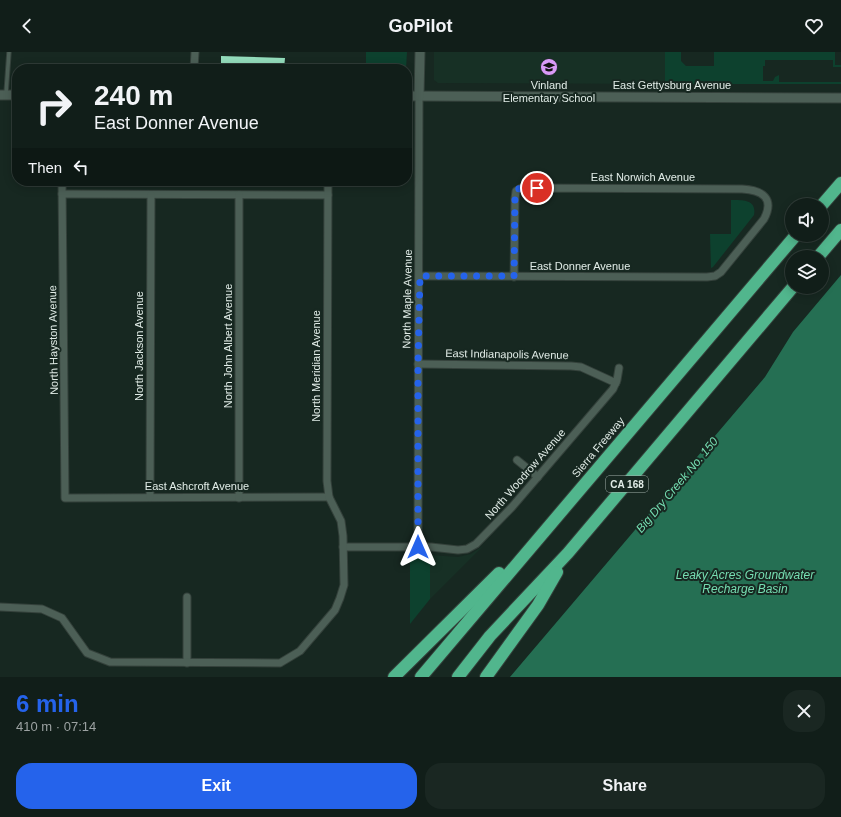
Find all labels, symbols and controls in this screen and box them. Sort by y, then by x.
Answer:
icon: back [16,15,38,37]
icon: heart [803,15,825,37]
text: GoPilot [389,16,453,36]
school or university icon: Vinland Elementary School [539,57,559,77]
place label: Vinland Elementary School [503,79,595,104]
street label: East Gettysburg Avenue [613,79,731,91]
icon: right [28,80,80,132]
text: 240 m [94,80,173,111]
text: East Donner Avenue [94,113,259,133]
icon: left [70,156,92,178]
text: Then [28,159,62,176]
pin [520,171,554,205]
street label: East Norwich Avenue [591,171,695,183]
icon: arrive [526,177,548,199]
map controls [785,198,829,294]
button: sound [785,198,829,242]
street label: North Maple Avenue [400,249,414,349]
button: layers [785,250,829,294]
street label: East Donner Avenue [530,260,630,272]
street label: North John Albert Avenue [222,284,234,408]
street label: North Hayston Avenue [46,285,60,395]
street label: North Jackson Avenue [133,291,145,401]
street label: North Meridian Avenue [310,310,322,422]
street label: East Indianapolis Avenue [445,347,569,361]
street label: Sierra Freeway [569,414,627,479]
street label: North Woodrow Avenue [482,426,568,522]
water label: Big Dry Creek No. 150 [633,434,721,535]
road number: CA 168 [606,476,648,492]
street label: East Ashcroft Avenue [145,480,249,492]
position arrow [397,526,439,568]
water label: Leaky Acres Groundwater Recharge Basin [676,568,815,596]
text: 6 min [16,690,79,717]
button: close [783,690,825,732]
text: 410 m · 07:14 [16,719,96,734]
button: Exit [16,763,417,809]
button: Share [425,763,825,809]

